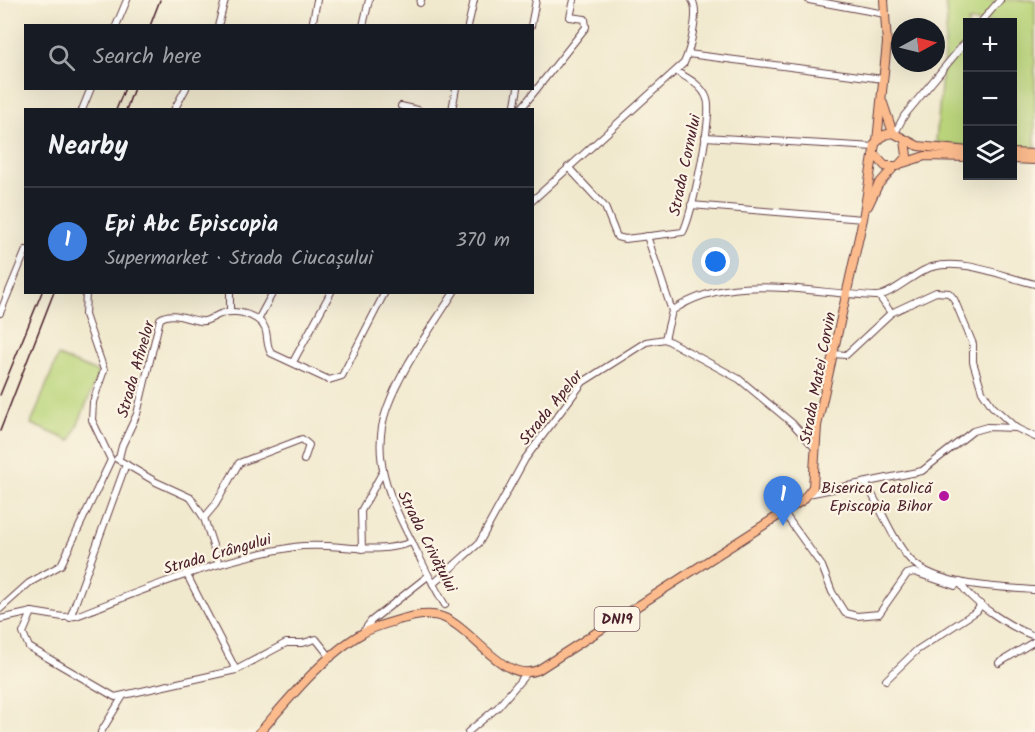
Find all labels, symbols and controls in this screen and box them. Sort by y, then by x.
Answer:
north arrow [891,18,945,72]
map controls [963,18,1017,180]
button: + [963,18,1017,72]
search box [24,24,534,90]
text: Search here [93,40,201,75]
icon: search [45,41,78,74]
button: − [963,72,1017,126]
street label: Strada Cornului [663,111,709,218]
text: Nearby [48,126,128,168]
button: layers [963,126,1017,180]
text: Epi Abc Episcopia [105,208,278,243]
text: 1 [64,225,71,257]
text: 370 m [455,225,510,257]
text: Supermarket · Strada Ciucașului [105,243,373,275]
your location [701,247,730,276]
street label: Strada Matei Corvin [793,310,844,447]
street label: Strada Afinelor [111,316,163,421]
street label: Strada Apelor [513,364,590,451]
pin: 1 [764,476,802,526]
place label: Biserica Catolică Episcopia Bihor [821,476,934,519]
street label: Strada Crivățului [390,486,464,598]
marker: Biserica Catolică Episcopia Bihor [937,489,951,503]
street label: Strada Crângului [161,527,275,582]
road number: DN19 [594,607,640,631]

